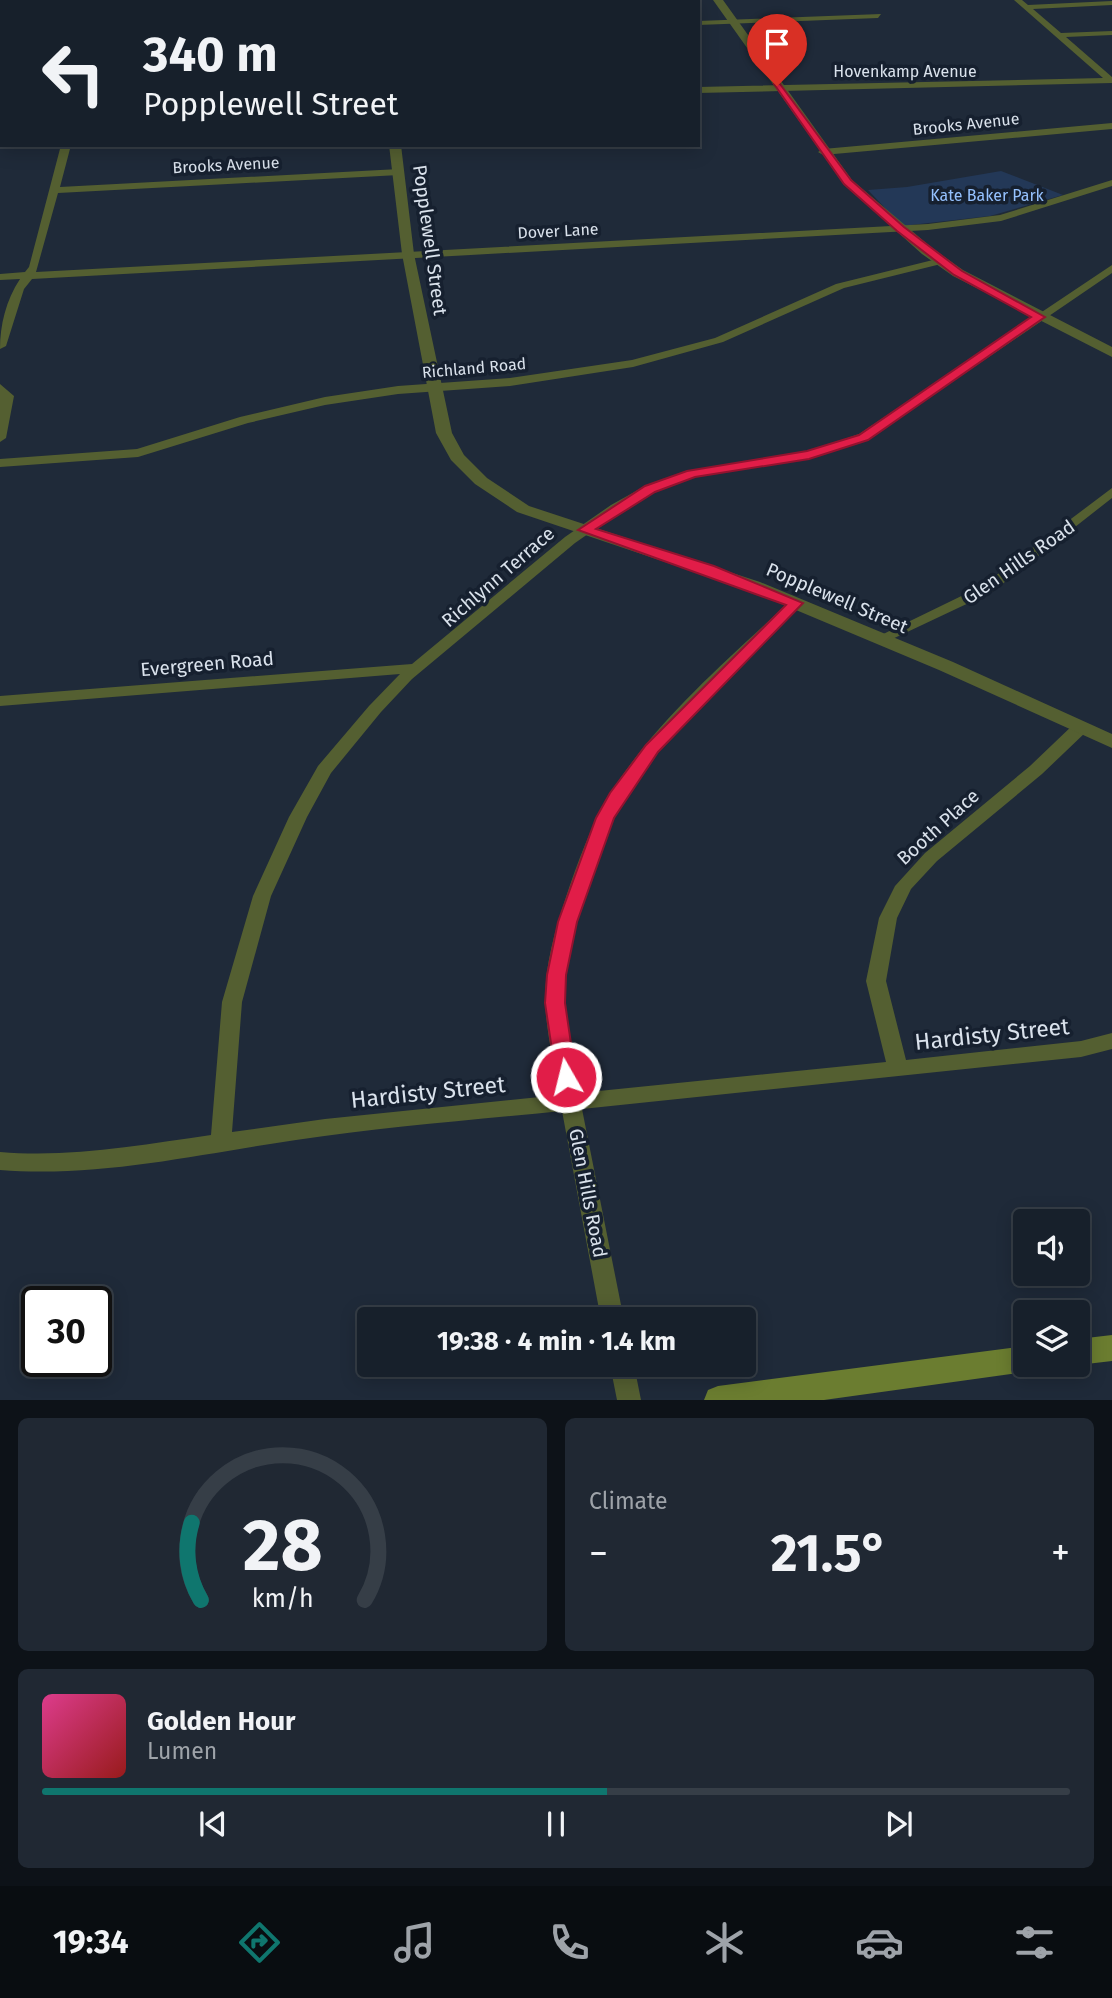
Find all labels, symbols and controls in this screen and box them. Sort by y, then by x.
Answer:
pin [747,14,807,86]
text: 340 m [143,25,278,84]
icon: arrive [758,25,796,63]
icon: left [28,28,119,119]
street label: Hovenkamp Avenue [833,62,977,81]
text: Popplewell Street [143,85,398,123]
street label: Brooks Avenue [912,109,1020,139]
street label: Brooks Avenue [172,153,280,177]
street label: Popplewell Street [408,163,452,317]
park label: Kate Baker Park [930,186,1045,205]
street label: Dover Lane [517,219,599,243]
street label: Richland Road [421,354,527,382]
street label: Glen Hills Road [959,515,1079,609]
street label: Richlynn Terrace [437,522,559,632]
street label: Popplewell Street [763,558,911,638]
street label: Evergreen Road [139,647,275,681]
street label: Booth Place [892,784,984,870]
street label: Hardisty Street [913,1012,1071,1056]
position arrow [529,1040,603,1114]
street label: Hardisty Street [349,1070,507,1114]
street label: Glen Hills Road [564,1126,612,1260]
map controls [1013,1209,1090,1377]
button: sound [1013,1209,1090,1286]
speed limit sign: 30 [21,1286,112,1377]
button: layers [1013,1300,1090,1377]
text: 19:38 · 4 min · 1.4 km [437,1326,676,1357]
text: Climate [589,1487,668,1515]
text: 28 [243,1503,322,1590]
text: 21.5° [771,1522,888,1585]
text: − [589,1530,608,1576]
text: + [1051,1530,1070,1576]
text: km/h [252,1584,313,1614]
text: Golden Hour [147,1706,295,1737]
text: Lumen [147,1737,217,1765]
icon: previous [194,1805,232,1843]
icon: pause [537,1805,575,1843]
icon: next [880,1805,918,1843]
icon: directions [235,1918,284,1967]
icon: music [390,1918,439,1967]
icon: phone [545,1918,594,1967]
icon: climate [700,1918,749,1967]
icon: car [855,1918,904,1967]
icon: filters [1010,1918,1059,1967]
text: 19:34 [53,1923,129,1961]

